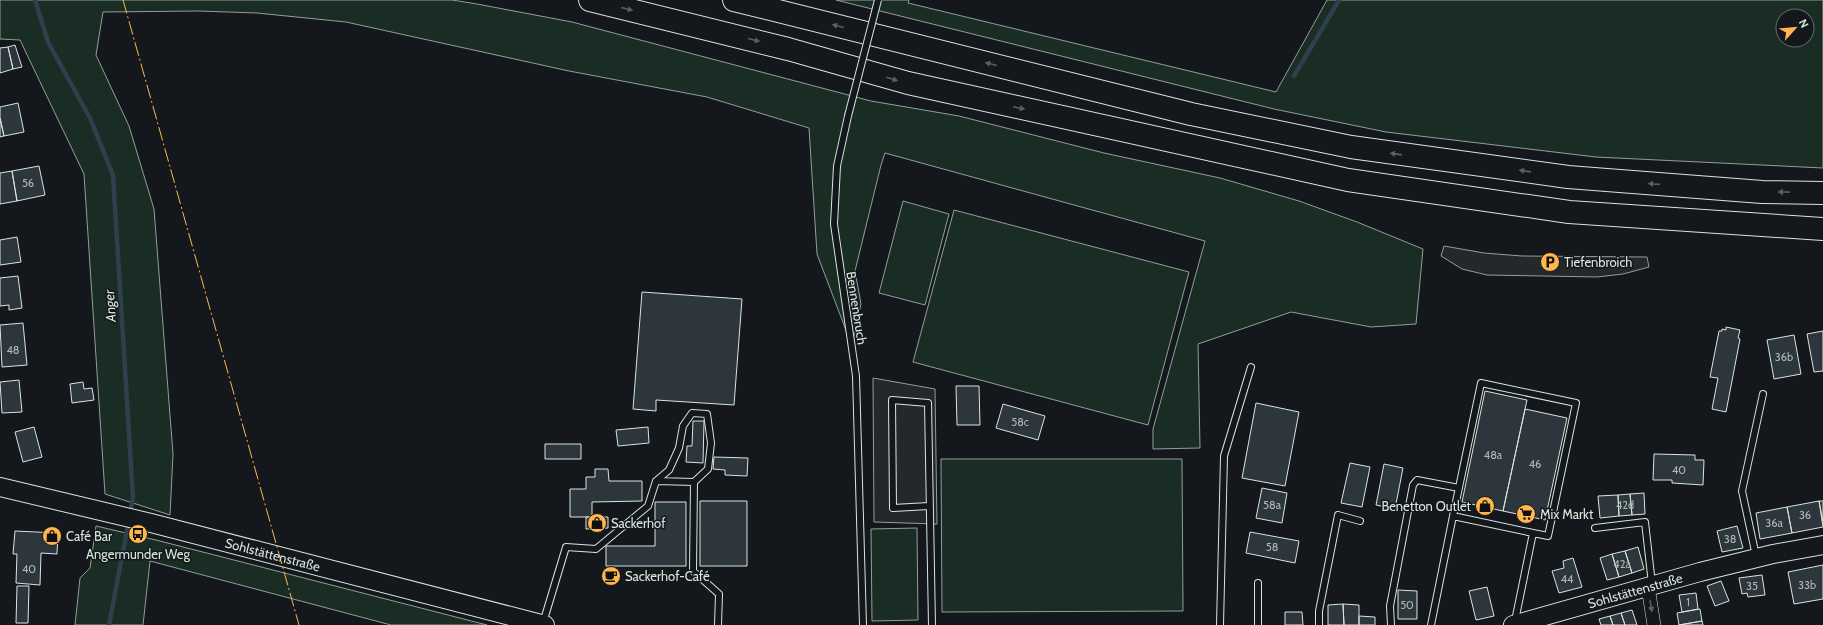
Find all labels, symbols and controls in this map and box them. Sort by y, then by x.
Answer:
one-way arrow [621,7,634,13]
north arrow [1775,8,1815,48]
text: N [1796,17,1812,30]
one-way arrow [832,23,844,29]
one-way arrow [747,38,760,44]
one-way arrow [985,61,997,67]
one-way arrow [886,76,899,82]
one-way arrow [1013,105,1025,111]
one-way arrow [1390,151,1402,157]
one-way arrow [1519,168,1531,174]
house number: 56 [22,176,34,190]
one-way arrow [1648,180,1660,187]
one-way arrow [1777,189,1790,195]
parking icon: Tiefenbroich [1539,251,1561,273]
place label: Tiefenbroich [1564,254,1632,270]
street label: Bennenbruch [843,270,871,346]
water label: Anger [100,289,120,324]
house number: 48 [6,343,20,357]
house number: 36b [1775,350,1793,364]
house number: 58c [1011,415,1029,429]
house number: 48a [1484,448,1503,462]
house number: 46 [1529,457,1541,471]
house number: 40 [1672,463,1686,477]
shop icon: Benetton Outlet [1474,495,1496,517]
house number: 58a [1263,498,1282,512]
place label: Benetton Outlet [1381,498,1472,514]
house number: 42d [1616,498,1634,512]
supermarket icon: Mix Markt [1515,503,1537,525]
place label: Mix Markt [1540,506,1594,522]
house number: 36 [1799,508,1811,522]
shop icon: Sackerhof [586,512,608,534]
place label: Sackerhof [611,515,666,531]
house number: 36a [1765,516,1783,530]
bus stop icon: Angermunder Weg [127,523,149,545]
shop icon: Café Bar [41,525,63,547]
place label: Café Bar [66,528,113,544]
house number: 38 [1724,532,1736,546]
street label: Sohlstättenstraße [223,535,322,575]
house number: 58 [1266,540,1278,554]
place label: Angermunder Weg [86,546,190,562]
house number: 42a [1613,557,1631,571]
house number: 40 [22,562,36,576]
cafe icon: Sackerhof-Café [600,565,622,587]
place label: Sackerhof-Café [625,568,710,584]
street label: Sohlstättenstraße [1586,569,1685,611]
house number: 44 [1561,572,1574,586]
house number: 33b [1798,578,1816,592]
house number: 35 [1746,579,1758,593]
house number: 1 [1686,595,1690,609]
house number: 50 [1400,598,1414,612]
one-way arrow [1648,600,1654,612]

